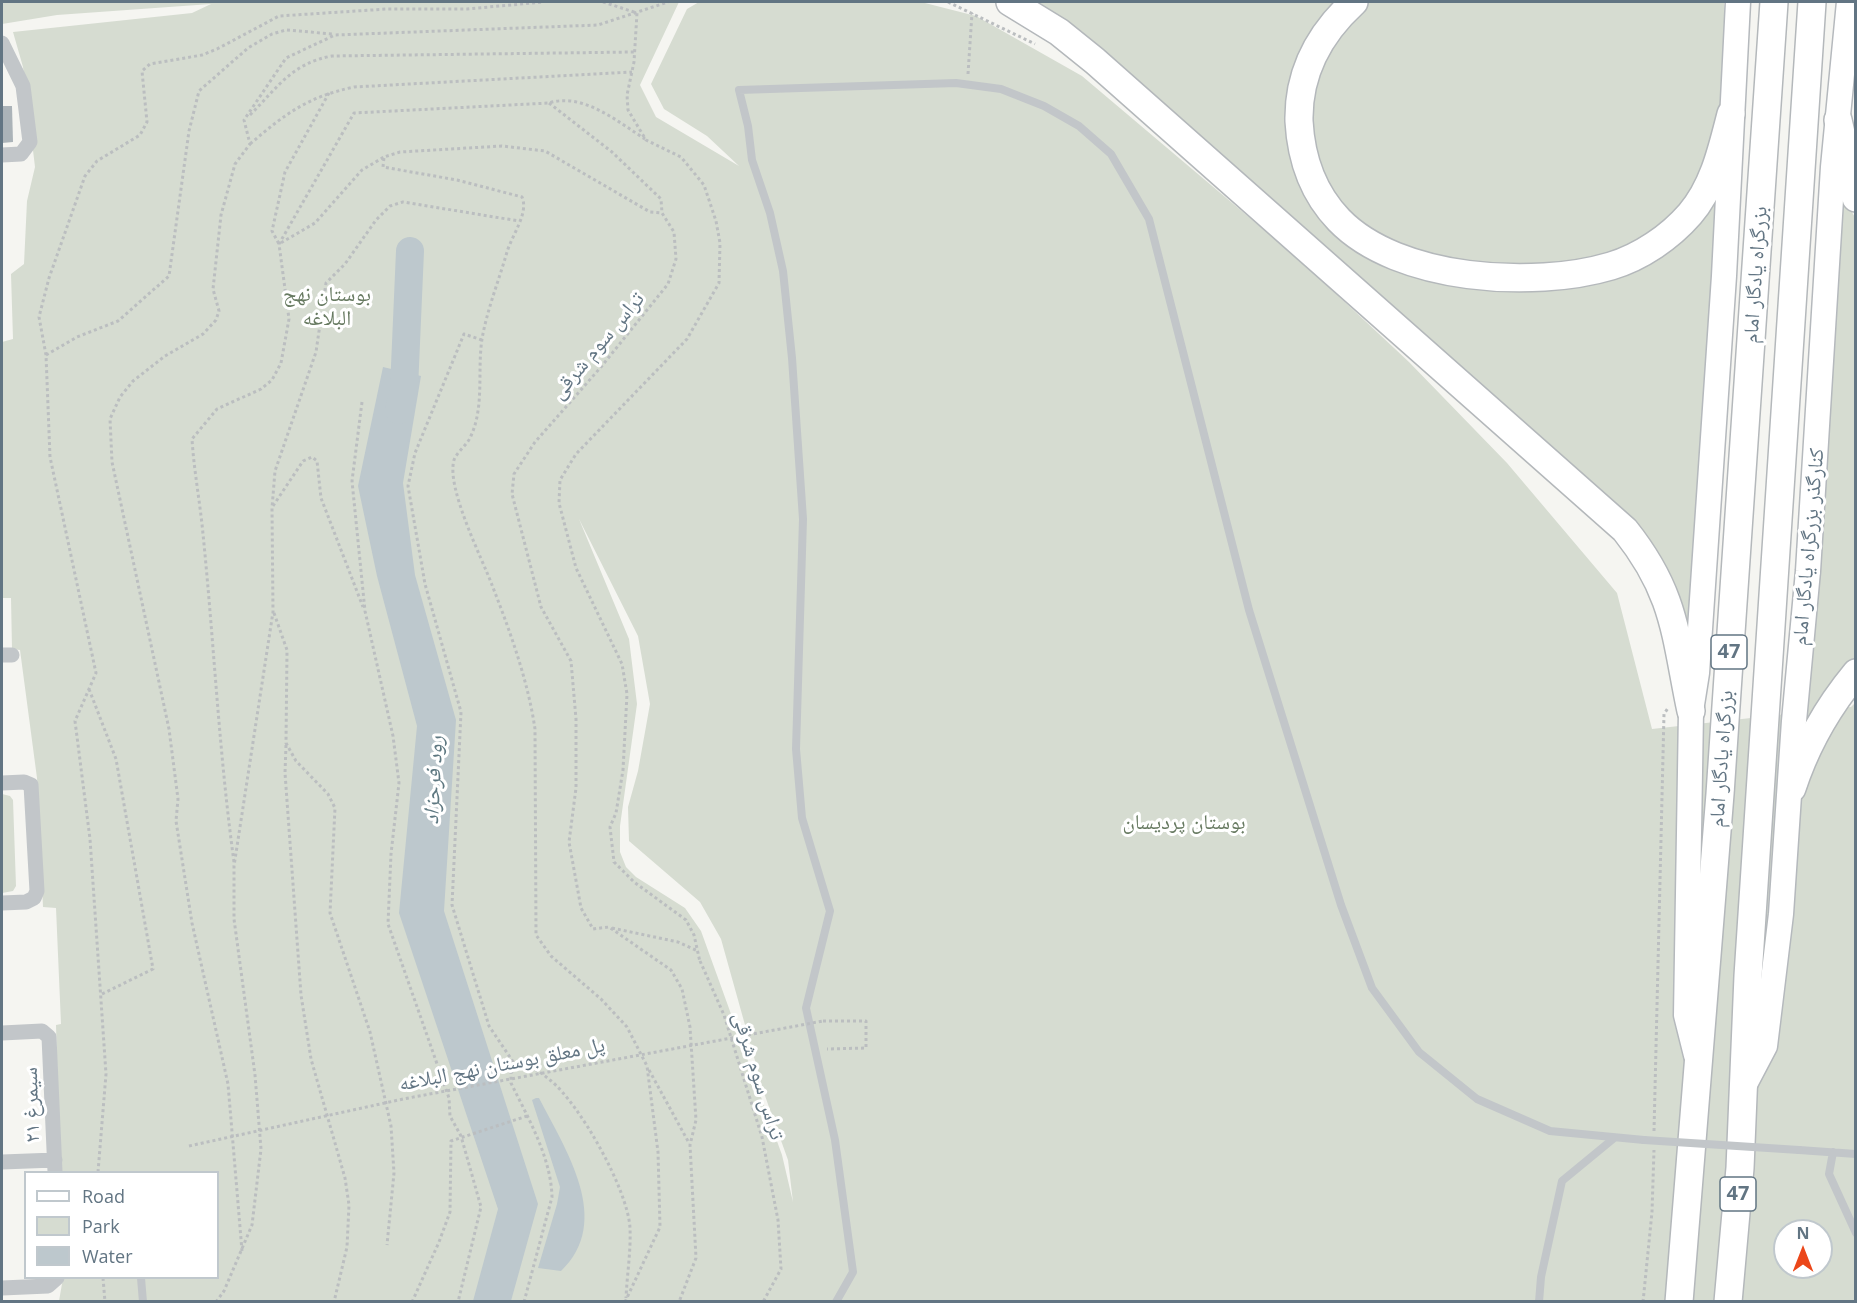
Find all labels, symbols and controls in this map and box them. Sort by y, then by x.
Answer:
street label: بزرگراه یادگار امام [1739,206,1773,344]
park label: بوستان نهج البلاغه [283,282,371,332]
street label: تراس سوم شرقی [546,287,650,405]
street label: کنارگذر بزرگراه یادگار امام [1788,447,1830,647]
road number: 47 [1711,635,1747,669]
street label: بزرگراه یادگار امام [1705,690,1739,828]
water label: رود فرحزاد [418,735,450,825]
park label: بوستان پردیسان [1122,810,1246,836]
street label: تراس سوم شرقی [727,1009,789,1143]
street label: پل معلق بوستان نهج البلاغه [397,1033,607,1097]
street label: سیمرغ ۲۱ [18,1067,46,1143]
legend [24,1171,219,1279]
road number: 47 [1720,1177,1756,1211]
text: Road [82,1184,125,1208]
text: Park [82,1214,120,1238]
north arrow [1773,1219,1833,1279]
text: N [1796,1222,1810,1244]
text: Water [82,1244,133,1268]

